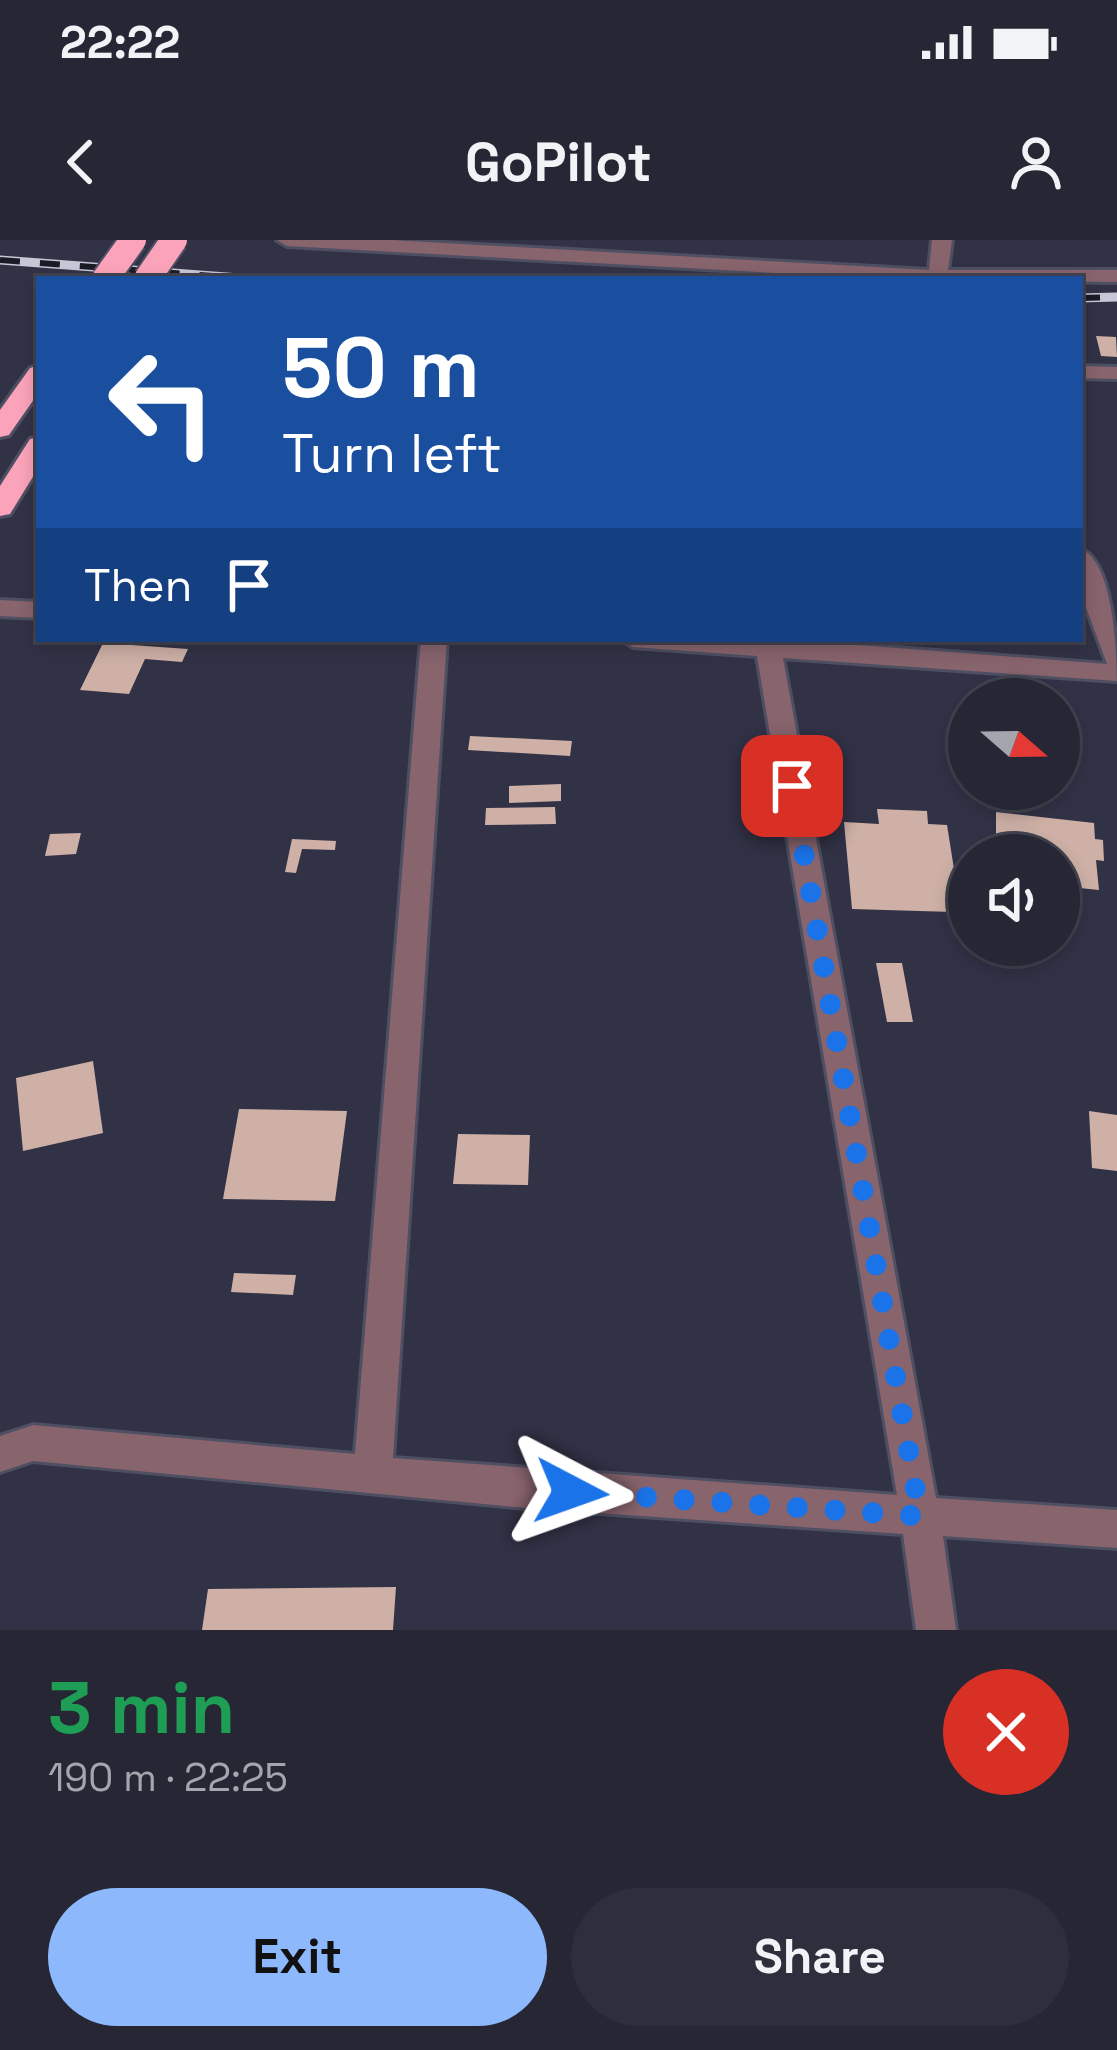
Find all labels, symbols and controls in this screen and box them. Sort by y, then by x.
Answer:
text: 22:22 [60,14,180,71]
text: GoPilot [465,128,652,197]
icon: back [48,129,114,195]
icon: person [1003,129,1069,195]
text: 50 m [282,314,480,422]
icon: left [84,324,240,480]
text: Turn left [282,419,502,488]
icon: arrive [216,552,282,618]
text: Then [84,557,192,614]
north arrow [948,678,1080,810]
map controls [948,678,1080,966]
pin [741,735,843,837]
icon: arrive [759,753,825,819]
button: sound [948,834,1080,966]
position arrow [508,1429,634,1555]
text: 3 min [48,1662,235,1754]
button: close [943,1669,1069,1795]
text: 190 m · 22:25 [48,1753,288,1802]
button: Exit [48,1888,547,2026]
button: Share [571,1888,1069,2026]

